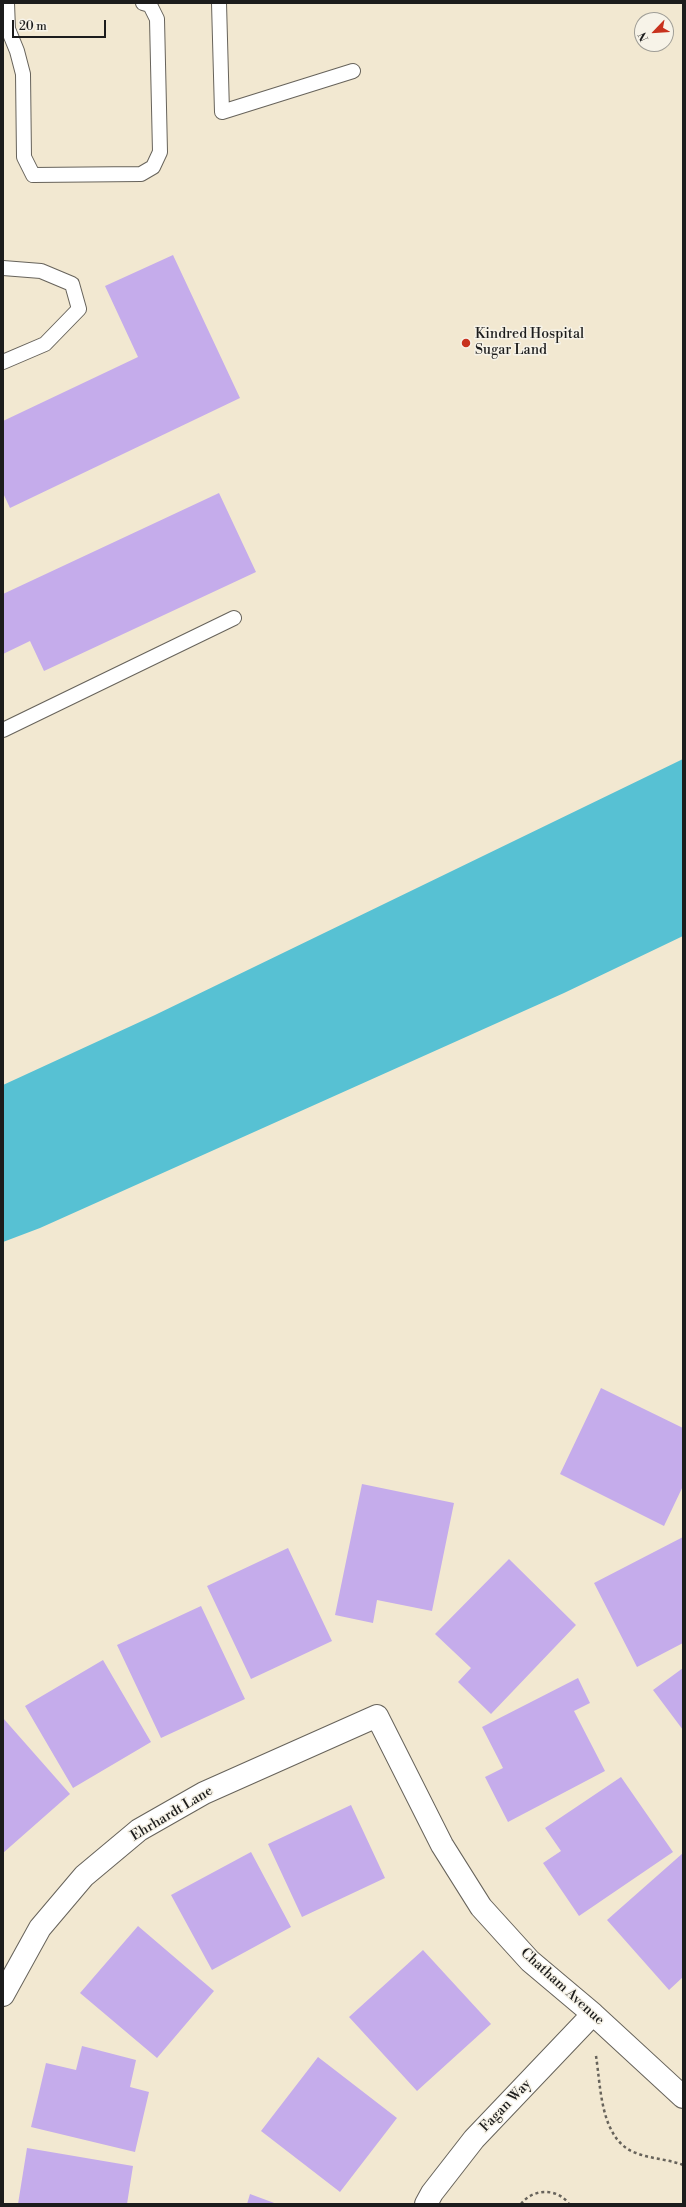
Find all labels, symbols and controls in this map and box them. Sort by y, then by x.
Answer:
scale bar [14,12,108,38]
north arrow [634,12,674,52]
text: 20 m [19,19,47,34]
text: N [636,30,652,44]
place label: Kindred Hospital Sugar Land [475,327,584,360]
marker: Kindred Hospital Sugar Land [460,337,472,349]
street label: Ehrhardt Lane [128,1783,216,1845]
street label: Chatham Avenue [517,1945,607,2029]
street label: Fagan Way [477,2076,535,2136]

